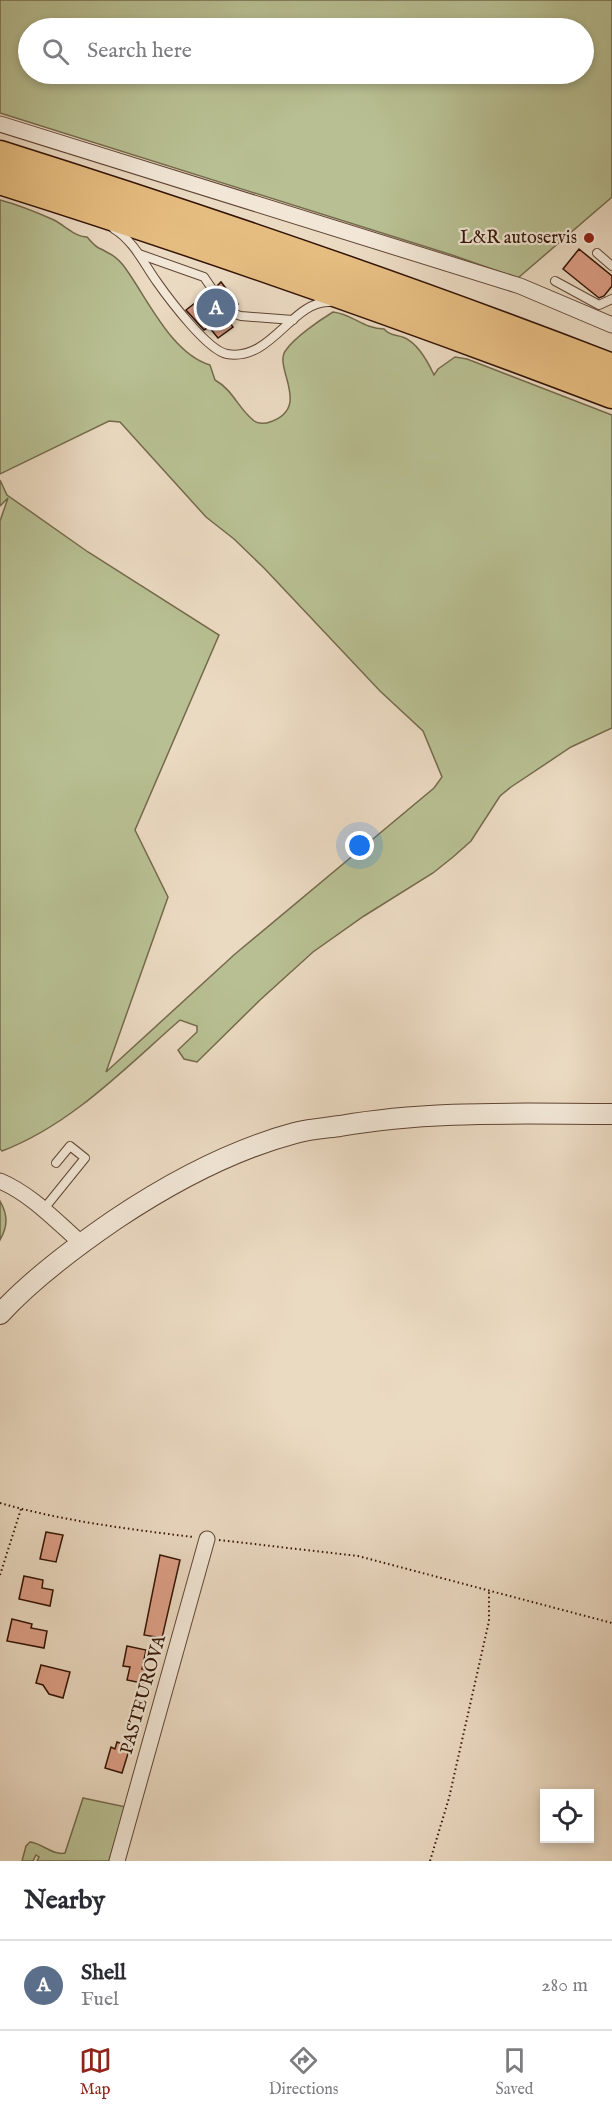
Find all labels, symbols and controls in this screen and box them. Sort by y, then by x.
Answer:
search box [18,18,594,84]
icon: search [39,35,72,68]
text: Search here [87,37,192,65]
place label: L&R autoservis [460,227,577,250]
marker: L&R autoservis [582,231,596,245]
pin: A [196,286,236,330]
your location [345,831,374,860]
street label: PASTEUROVA [116,1632,172,1757]
map controls [540,1789,594,1843]
button: locate [540,1789,594,1843]
text: Nearby [24,1884,105,1917]
text: Shell [81,1959,126,1987]
text: A [37,1973,50,1998]
text: 280 m [541,1973,588,1998]
text: Fuel [81,1987,119,2012]
tab: Map [79,2044,112,2100]
tab: Directions [269,2044,338,2100]
tab: Saved [496,2044,533,2100]

